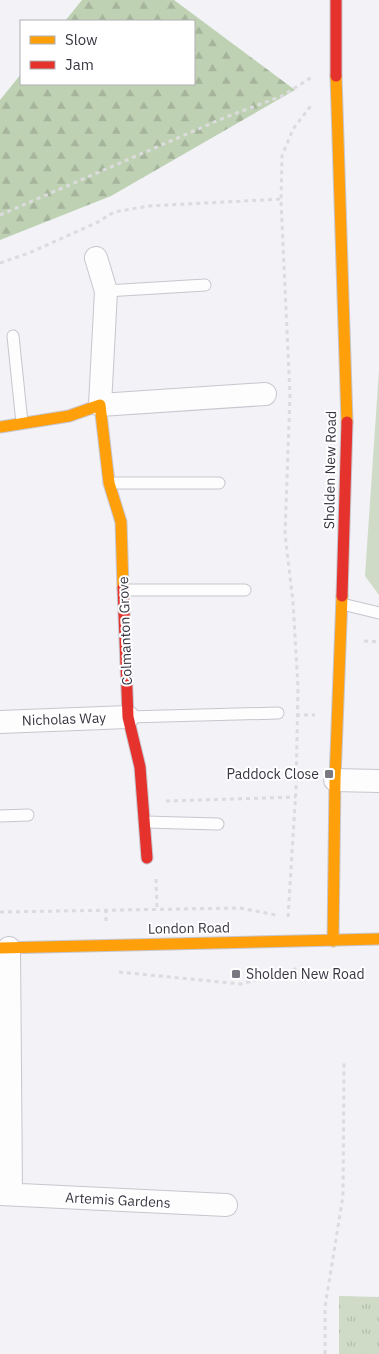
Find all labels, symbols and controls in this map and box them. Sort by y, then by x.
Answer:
legend [20,20,195,85]
text: Slow [65,30,98,49]
text: Jam [65,55,94,74]
street label: Sholden New Road [320,411,340,529]
street label: Colmanton Grove [114,576,136,686]
street label: Nicholas Way [22,709,106,729]
place label: Paddock Close [227,765,319,783]
marker: Paddock Close [323,768,335,780]
street label: London Road [148,918,230,938]
place label: Sholden New Road [246,965,365,983]
marker: Sholden New Road [230,968,242,980]
street label: Artemis Gardens [65,1188,171,1212]

